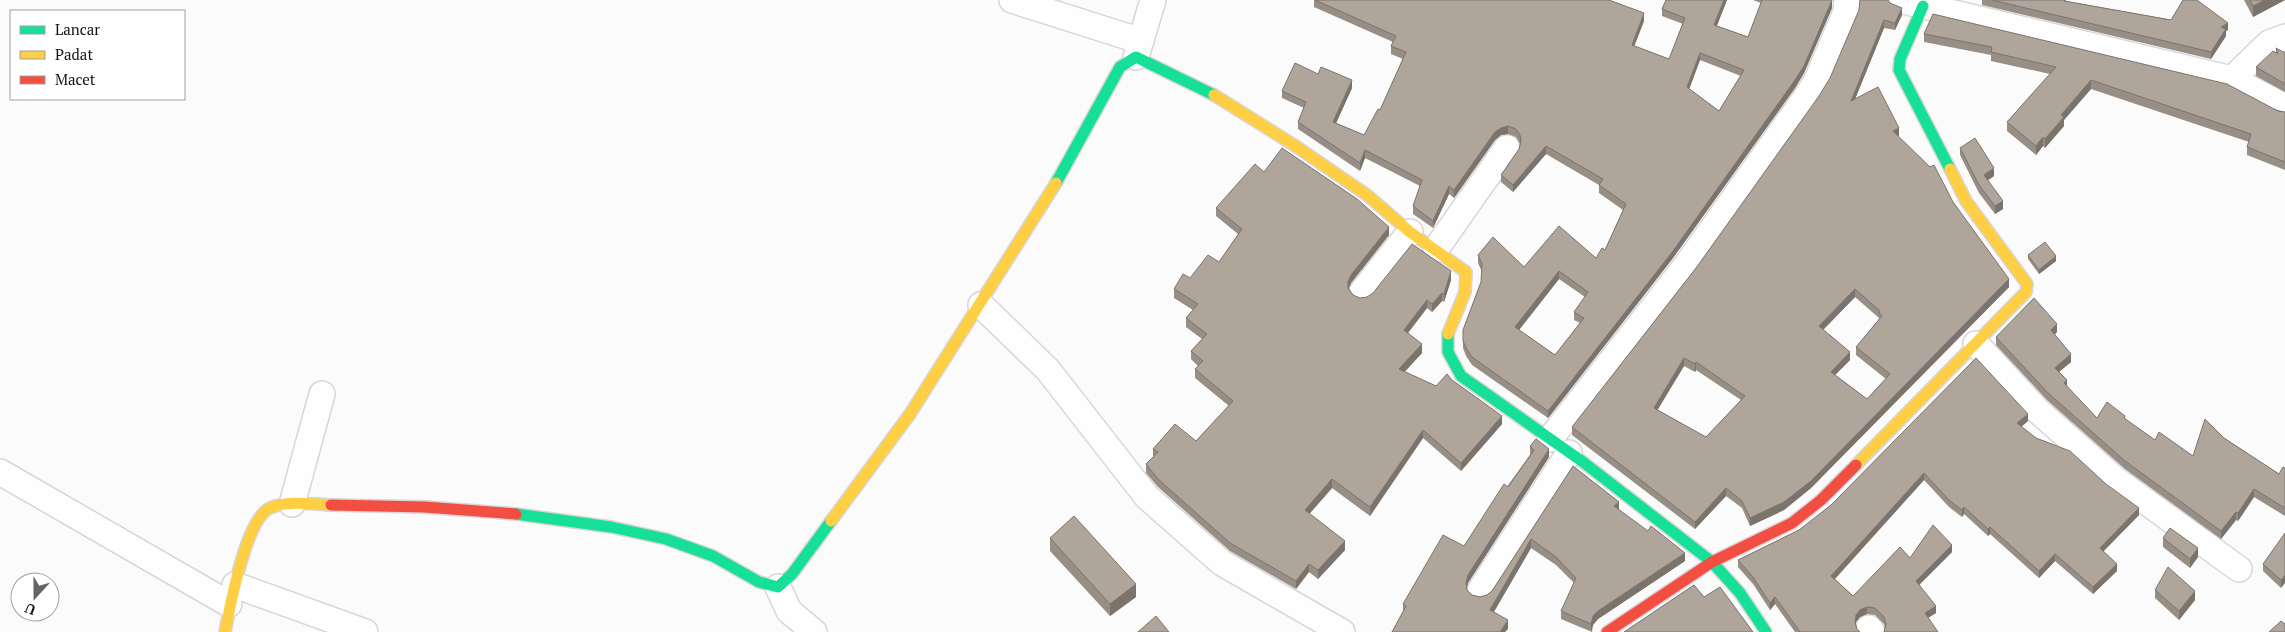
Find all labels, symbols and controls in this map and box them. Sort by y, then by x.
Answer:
legend [10,10,185,100]
text: Lancar [55,19,100,39]
text: Padat [55,44,93,64]
text: Macet [55,69,96,89]
north arrow [10,572,60,622]
text: U [22,599,38,620]

